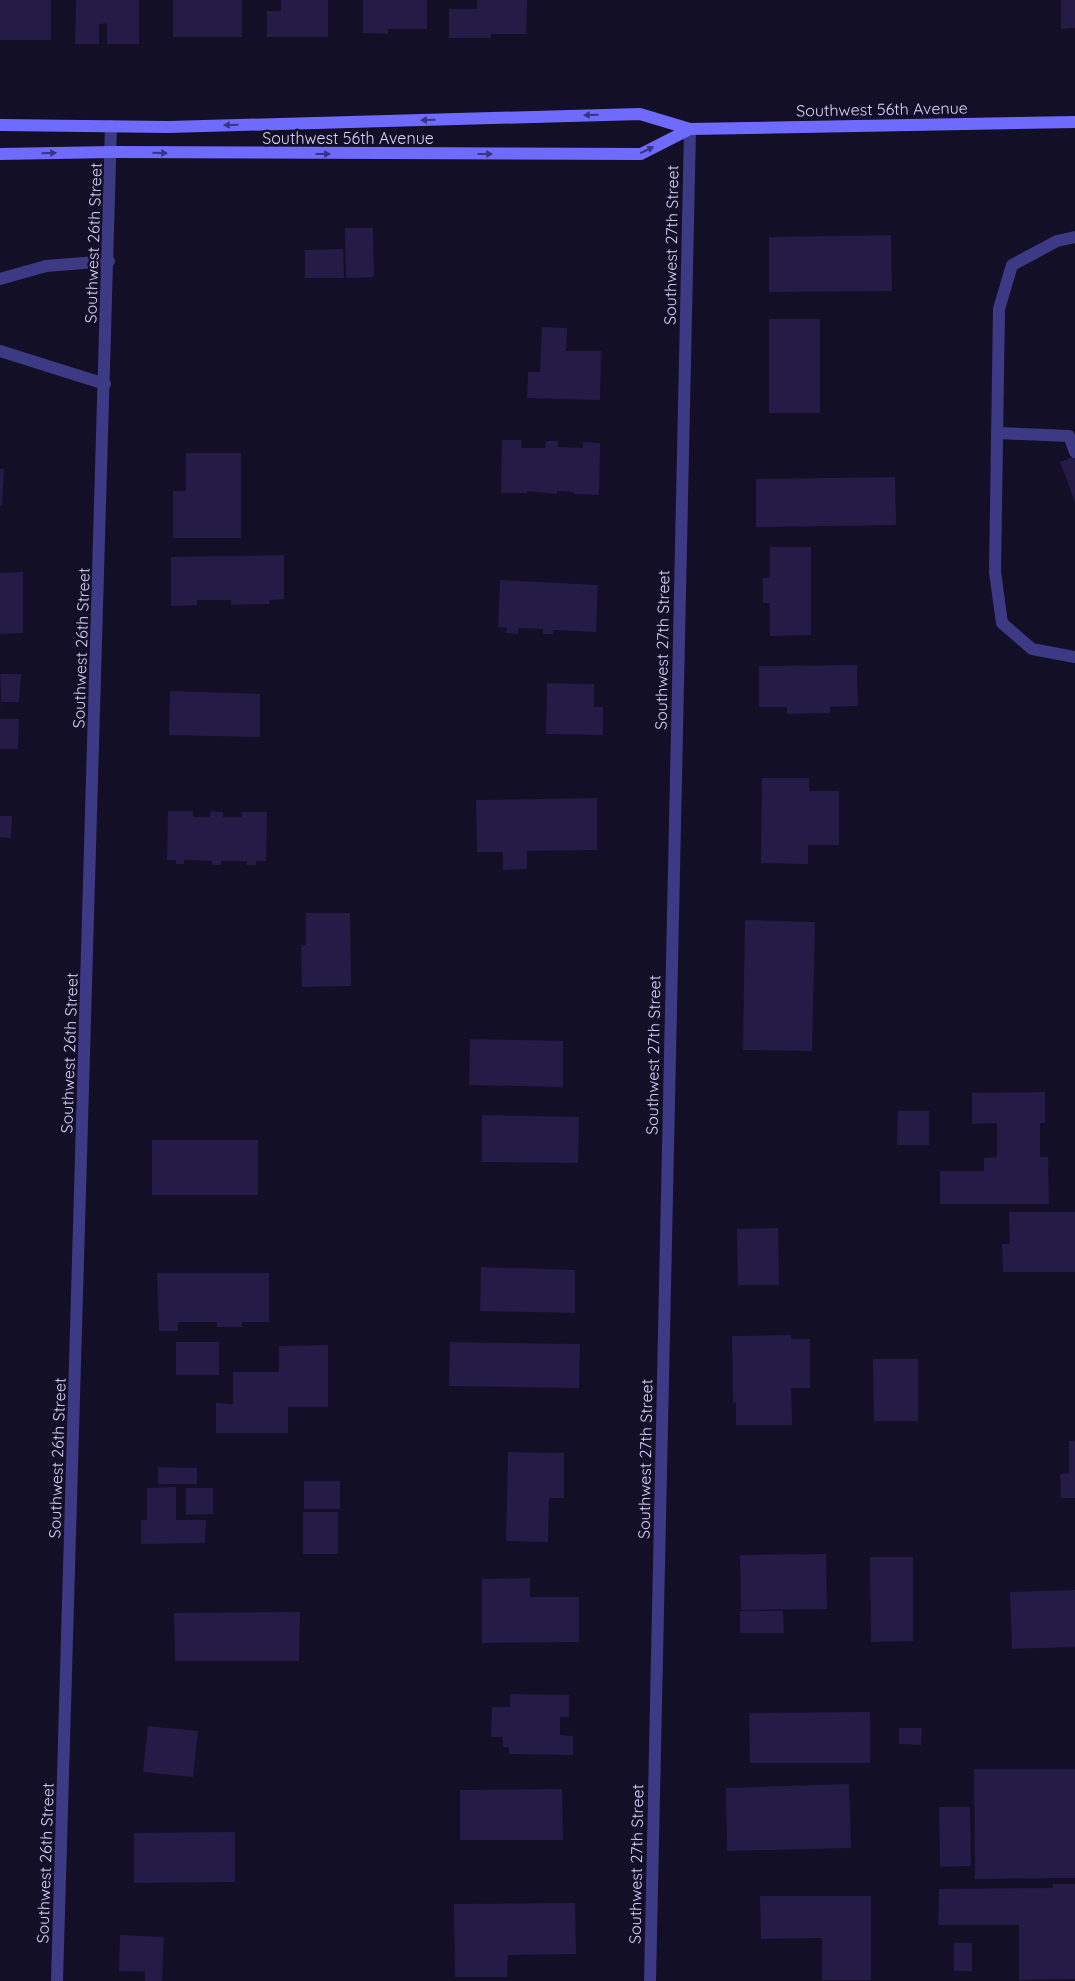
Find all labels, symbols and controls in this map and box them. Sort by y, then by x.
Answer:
street label: Southwest 56th Avenue [796,98,968,120]
one-way arrow [582,112,598,120]
one-way arrow [420,116,436,124]
one-way arrow [222,122,238,130]
street label: Southwest 56th Avenue [262,128,434,148]
one-way arrow [640,146,654,154]
one-way arrow [41,149,57,157]
one-way arrow [153,150,169,158]
one-way arrow [315,150,331,158]
one-way arrow [478,150,494,158]
street label: Southwest 26th Street [80,162,106,324]
street label: Southwest 27th Street [660,165,682,325]
street label: Southwest 26th Street [68,567,94,729]
street label: Southwest 27th Street [651,570,673,730]
street label: Southwest 26th Street [56,972,82,1134]
street label: Southwest 27th Street [642,975,664,1135]
street label: Southwest 26th Street [44,1377,70,1539]
street label: Southwest 27th Street [634,1379,656,1539]
street label: Southwest 26th Street [32,1782,58,1944]
street label: Southwest 27th Street [625,1784,647,1944]

